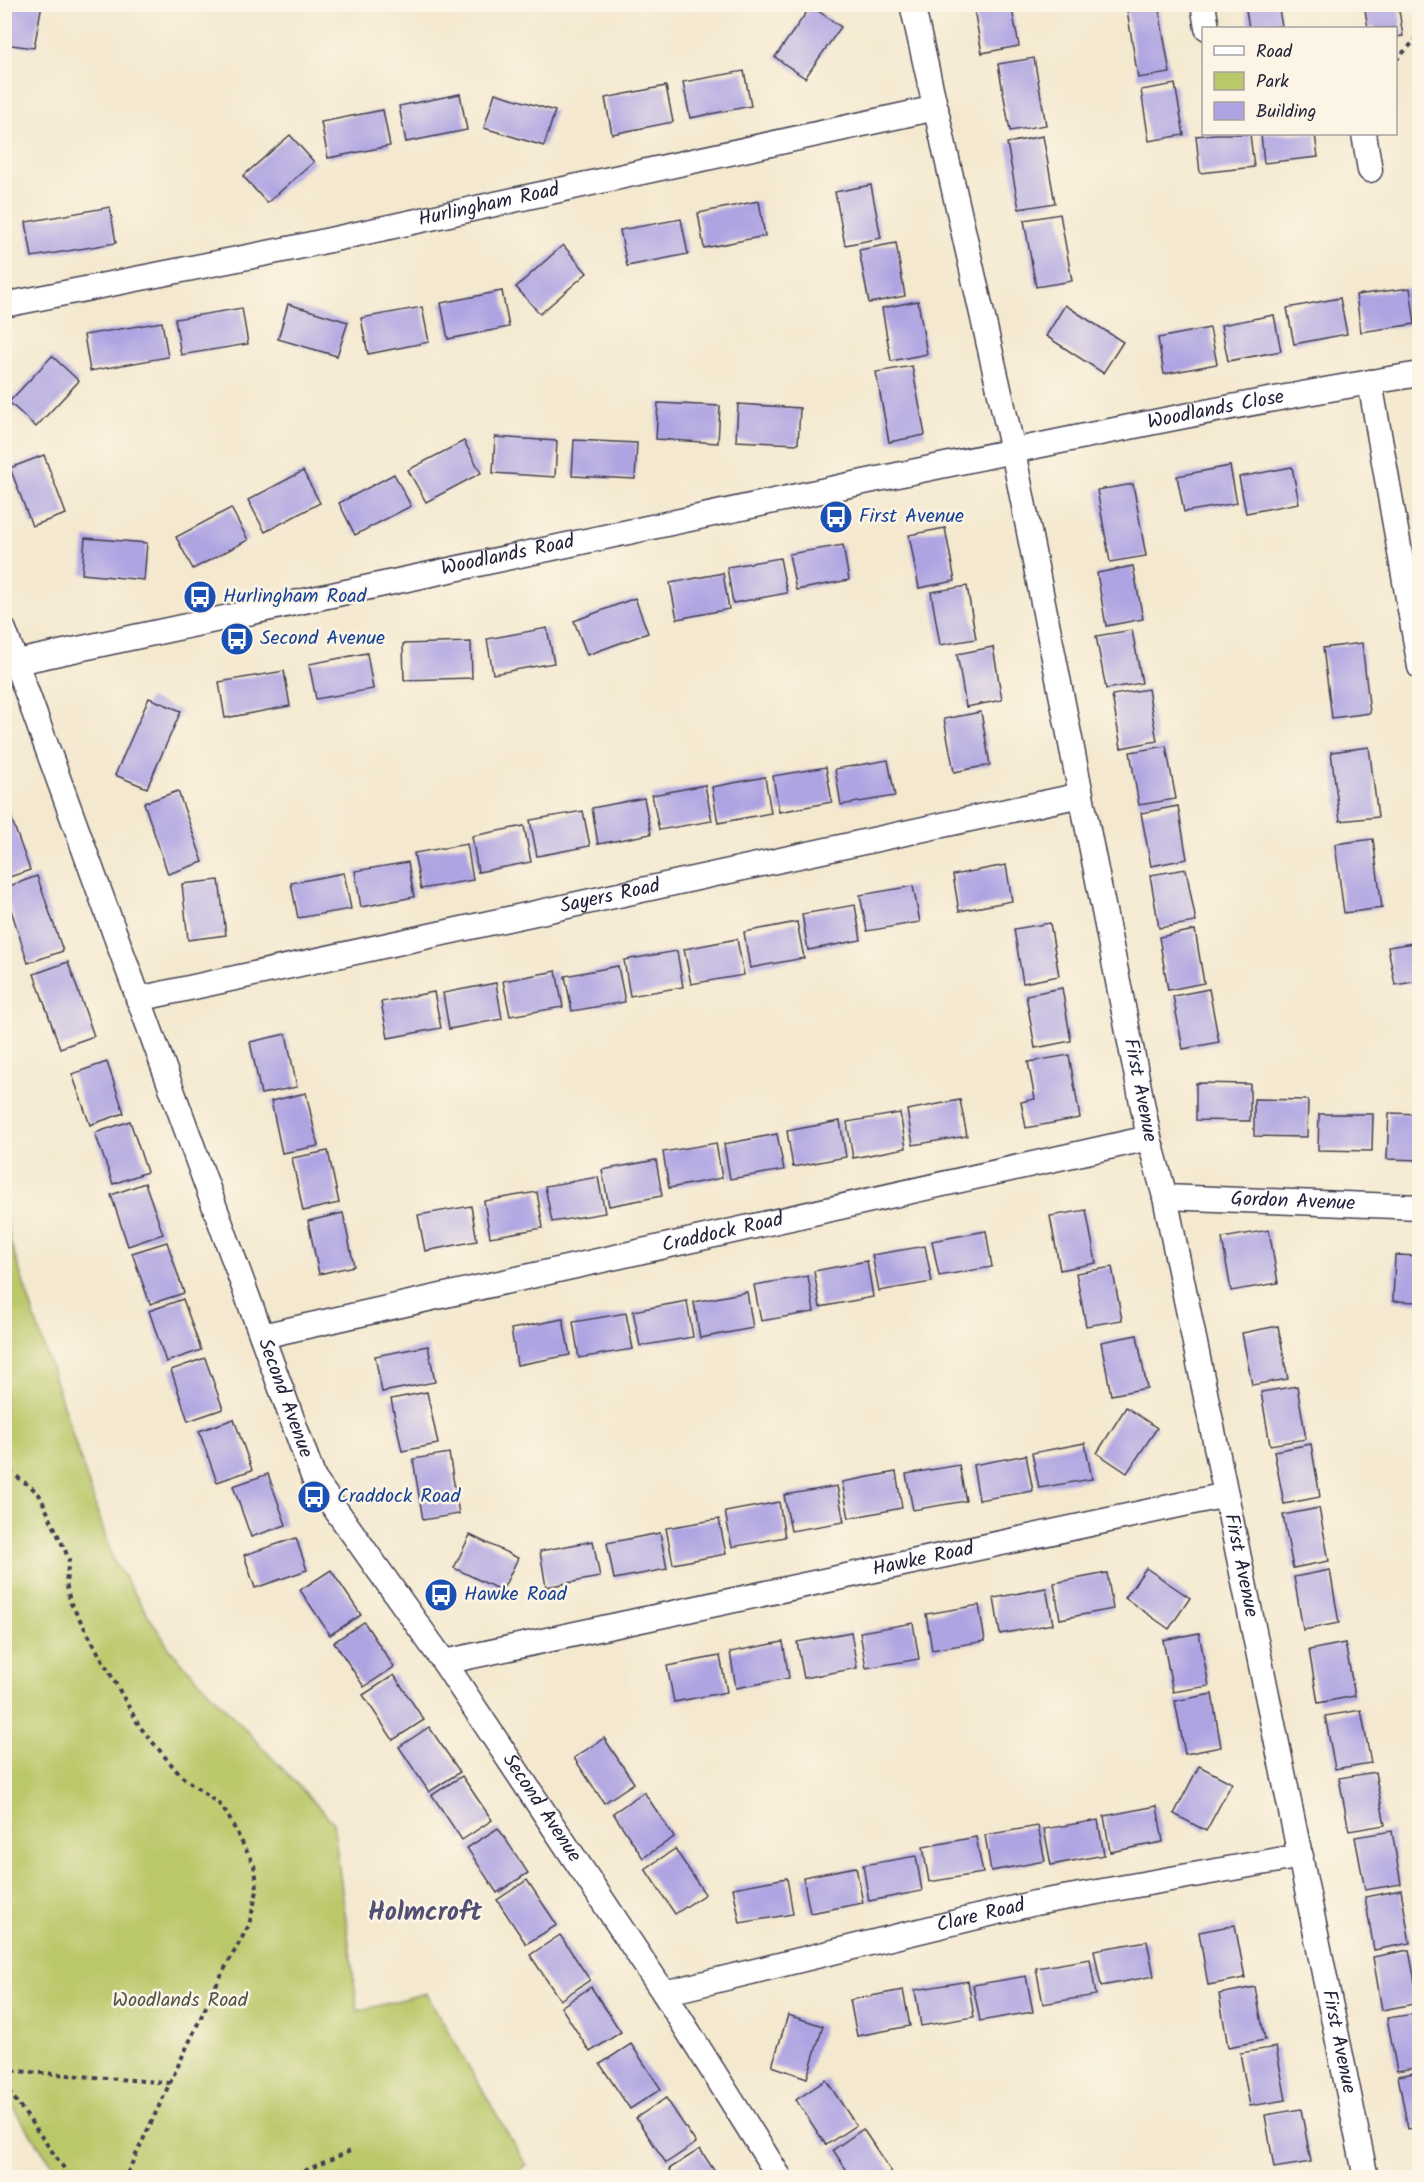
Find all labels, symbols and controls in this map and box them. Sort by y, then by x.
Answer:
legend [1202,27,1397,135]
text: Road [1256,38,1293,67]
text: Park [1256,68,1289,97]
text: Building [1256,98,1316,127]
street label: Hurlingham Road [415,174,563,236]
street label: Woodlands Close [1145,381,1287,439]
bus stop icon: First Avenue [818,499,854,535]
place label: First Avenue [859,501,964,533]
street label: Woodlands Road [438,526,578,586]
bus stop icon: Hurlingham Road [182,579,218,615]
place label: Hurlingham Road [223,581,368,613]
bus stop icon: Second Avenue [219,621,255,657]
place label: Second Avenue [260,623,385,655]
street label: Sayers Road [557,870,664,923]
street label: First Avenue [1114,1036,1165,1145]
street label: Gordon Avenue [1230,1184,1356,1220]
street label: Craddock Road [659,1204,787,1262]
street label: Second Avenue [248,1334,321,1463]
bus stop icon: Craddock Road [296,1479,332,1515]
place label: Craddock Road [337,1481,461,1513]
street label: First Avenue [1214,1511,1267,1620]
street label: Hawke Road [870,1533,978,1586]
bus stop icon: Hawke Road [423,1577,459,1613]
place label: Hawke Road [464,1579,568,1611]
street label: Second Avenue [493,1747,589,1869]
street label: Clare Road [933,1890,1029,1942]
district label: Holmcroft [368,1892,482,1934]
park label: Woodlands Road [112,1985,249,2017]
street label: First Avenue [1312,1987,1364,2096]

